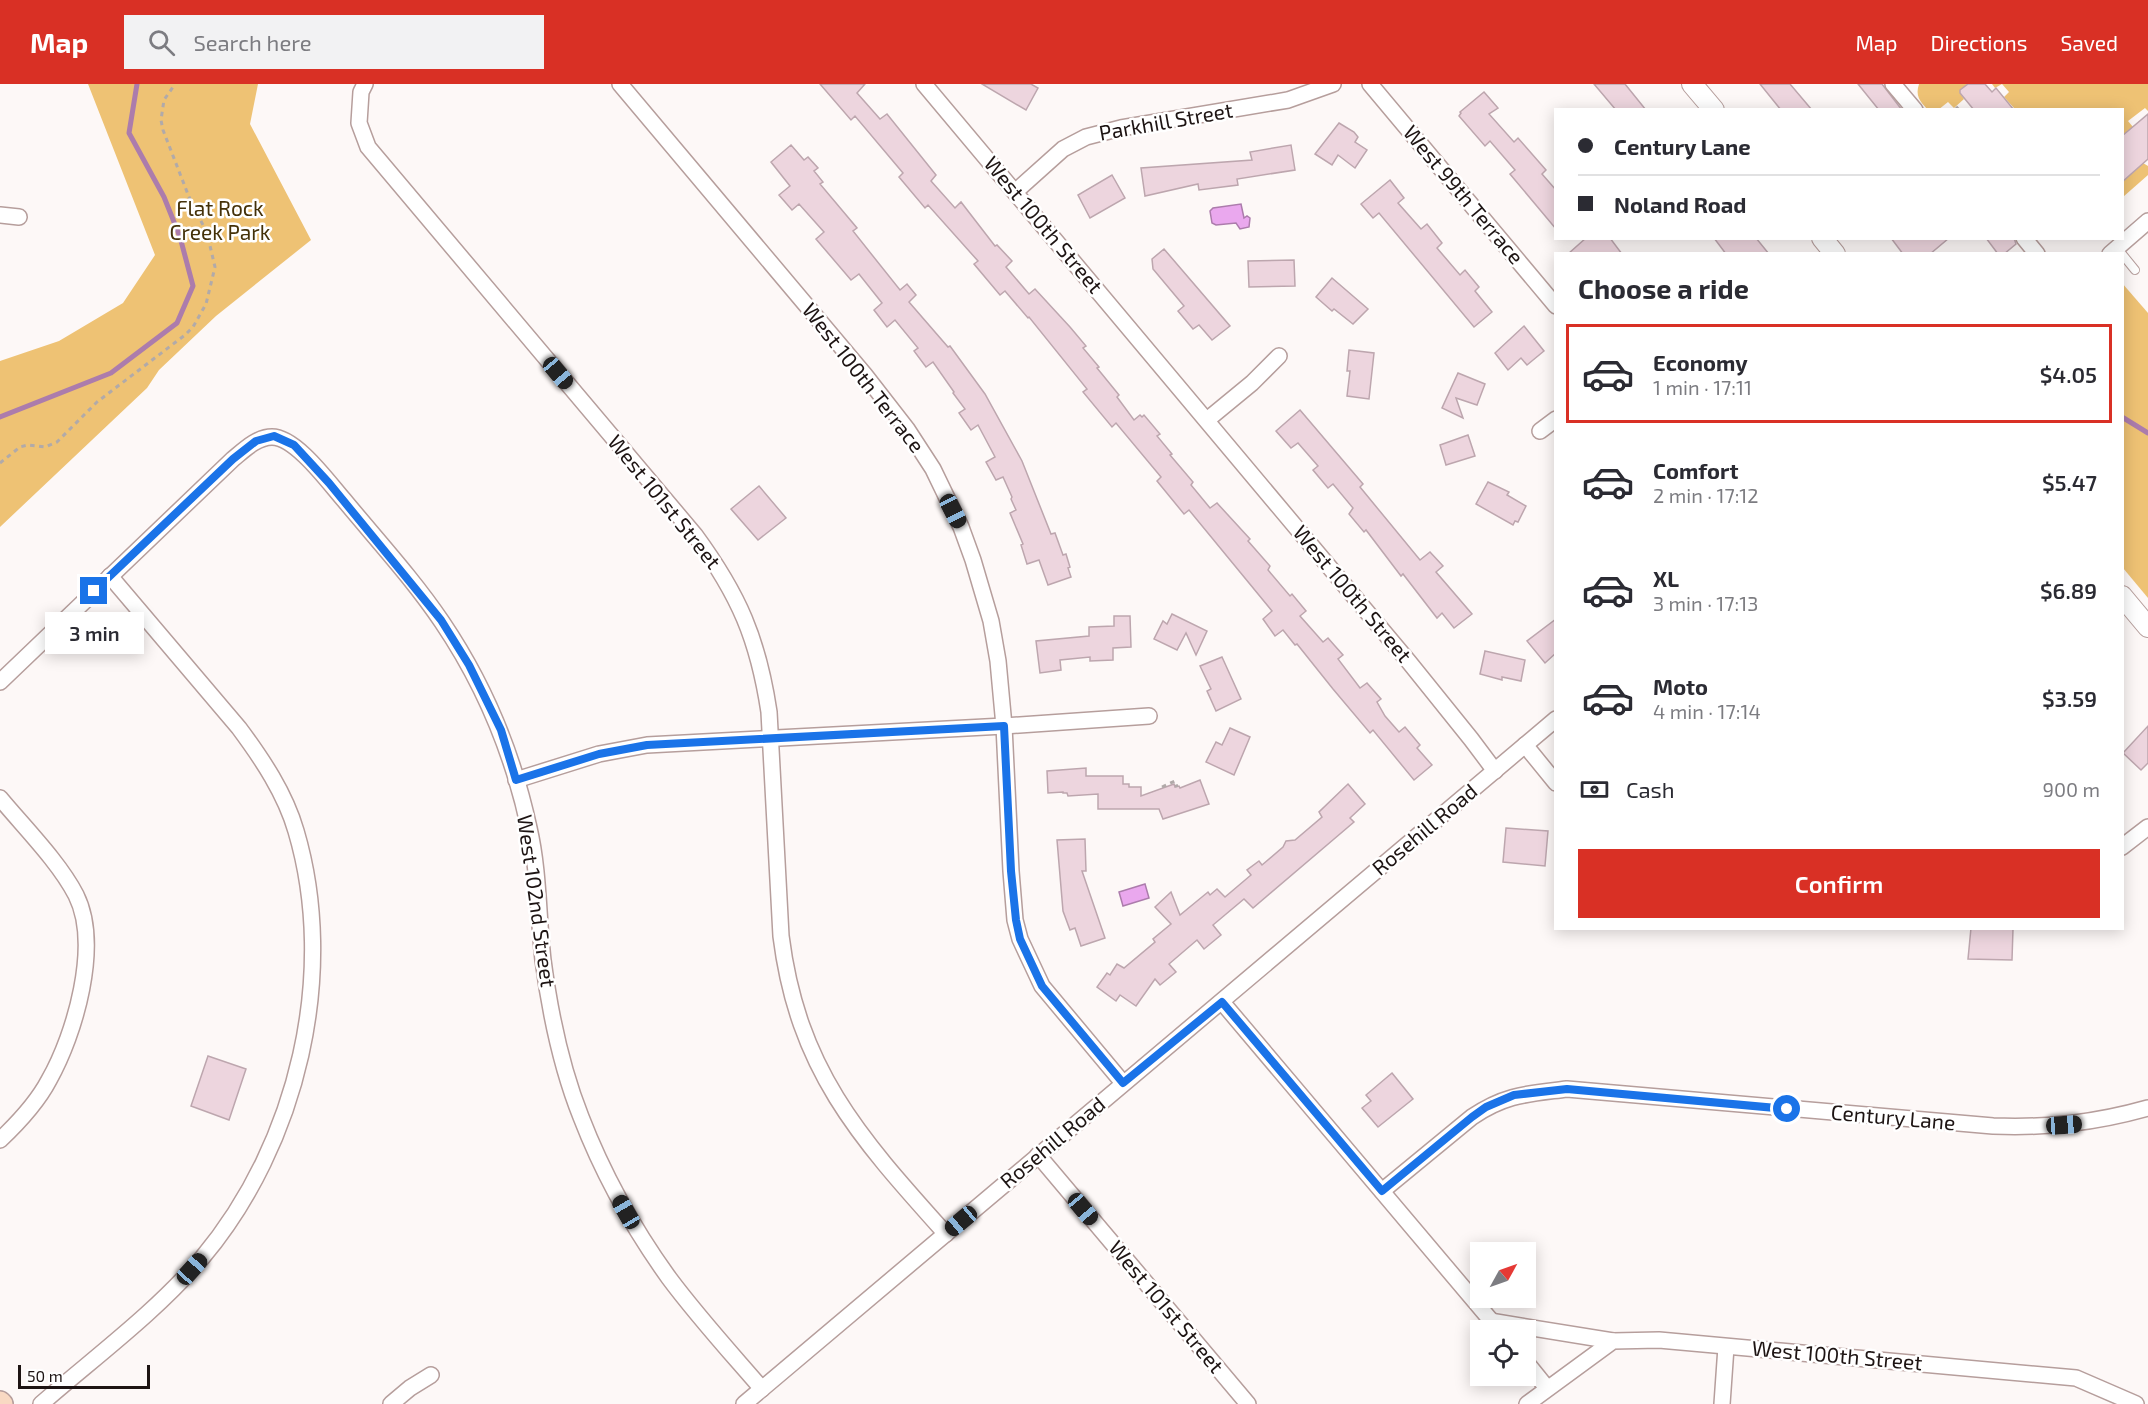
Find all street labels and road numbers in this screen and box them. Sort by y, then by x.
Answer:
street label: Parkhill Street [1097,96,1235,145]
street label: West 99th Terrace [1399,120,1529,269]
street label: West 100th Street [980,150,1109,298]
street label: West 100th Terrace [798,297,930,457]
street label: West 101st Street [603,429,727,573]
street label: West 100th Street [1289,519,1418,667]
street label: Rosehill Road [1367,778,1482,880]
street label: West 102nd Street [513,813,562,989]
street label: Rosehill Road [995,1091,1110,1193]
street label: Century Lane [1830,1099,1956,1134]
street label: West 101st Street [1104,1235,1230,1377]
street label: West 100th Street [1751,1335,1923,1374]

